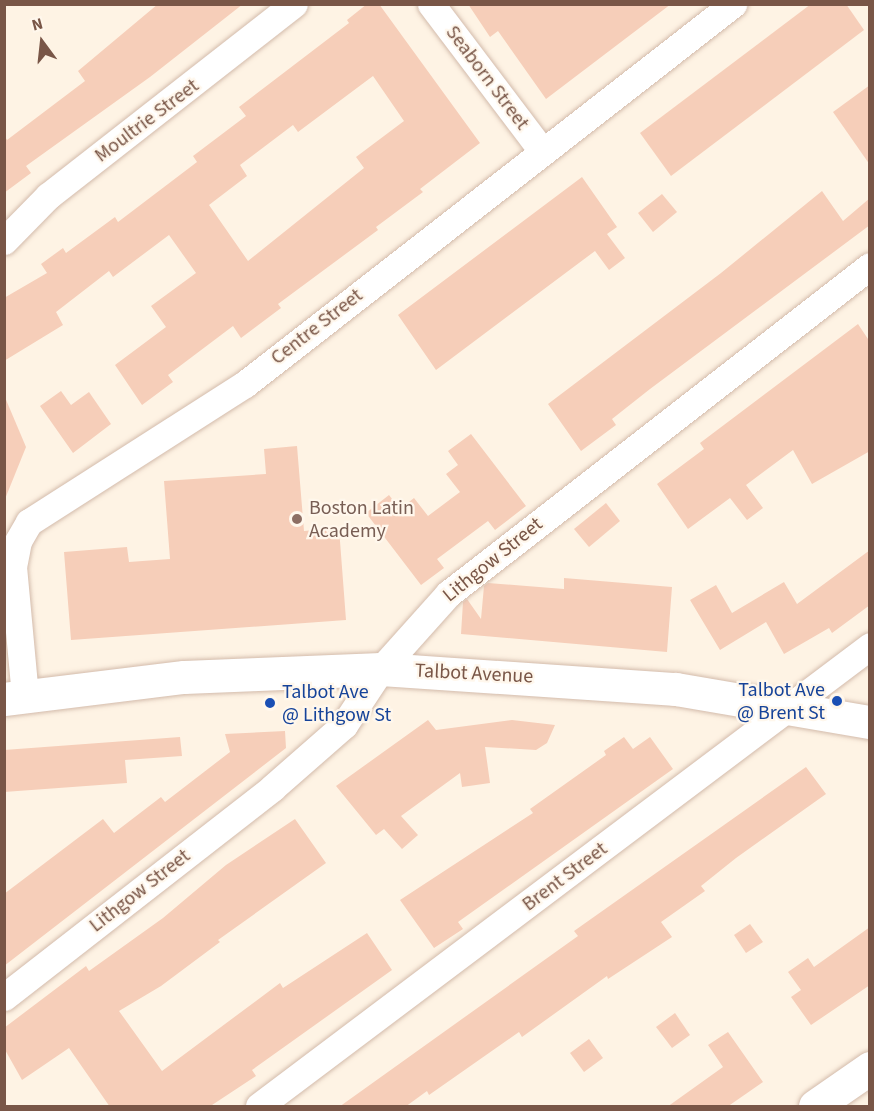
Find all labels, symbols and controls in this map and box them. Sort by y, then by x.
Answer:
north arrow [12,12,72,72]
text: N [29,13,45,37]
street label: Seaborn Street [440,21,534,135]
street label: Moultrie Street [90,74,204,168]
street label: Centre Street [266,284,368,370]
place label: Boston Latin Academy [309,496,414,543]
marker: Boston Latin Academy [290,512,304,526]
street label: Lithgow Street [438,512,548,608]
street label: Talbot Avenue [414,659,534,689]
place label: Talbot Ave @ Brent St [737,678,825,725]
place label: Talbot Ave @ Lithgow St [282,680,391,727]
marker: Talbot Ave @ Brent St [830,694,844,708]
marker: Talbot Ave @ Lithgow St [263,696,277,710]
street label: Brent Street [518,837,612,917]
street label: Lithgow Street [85,844,195,938]

